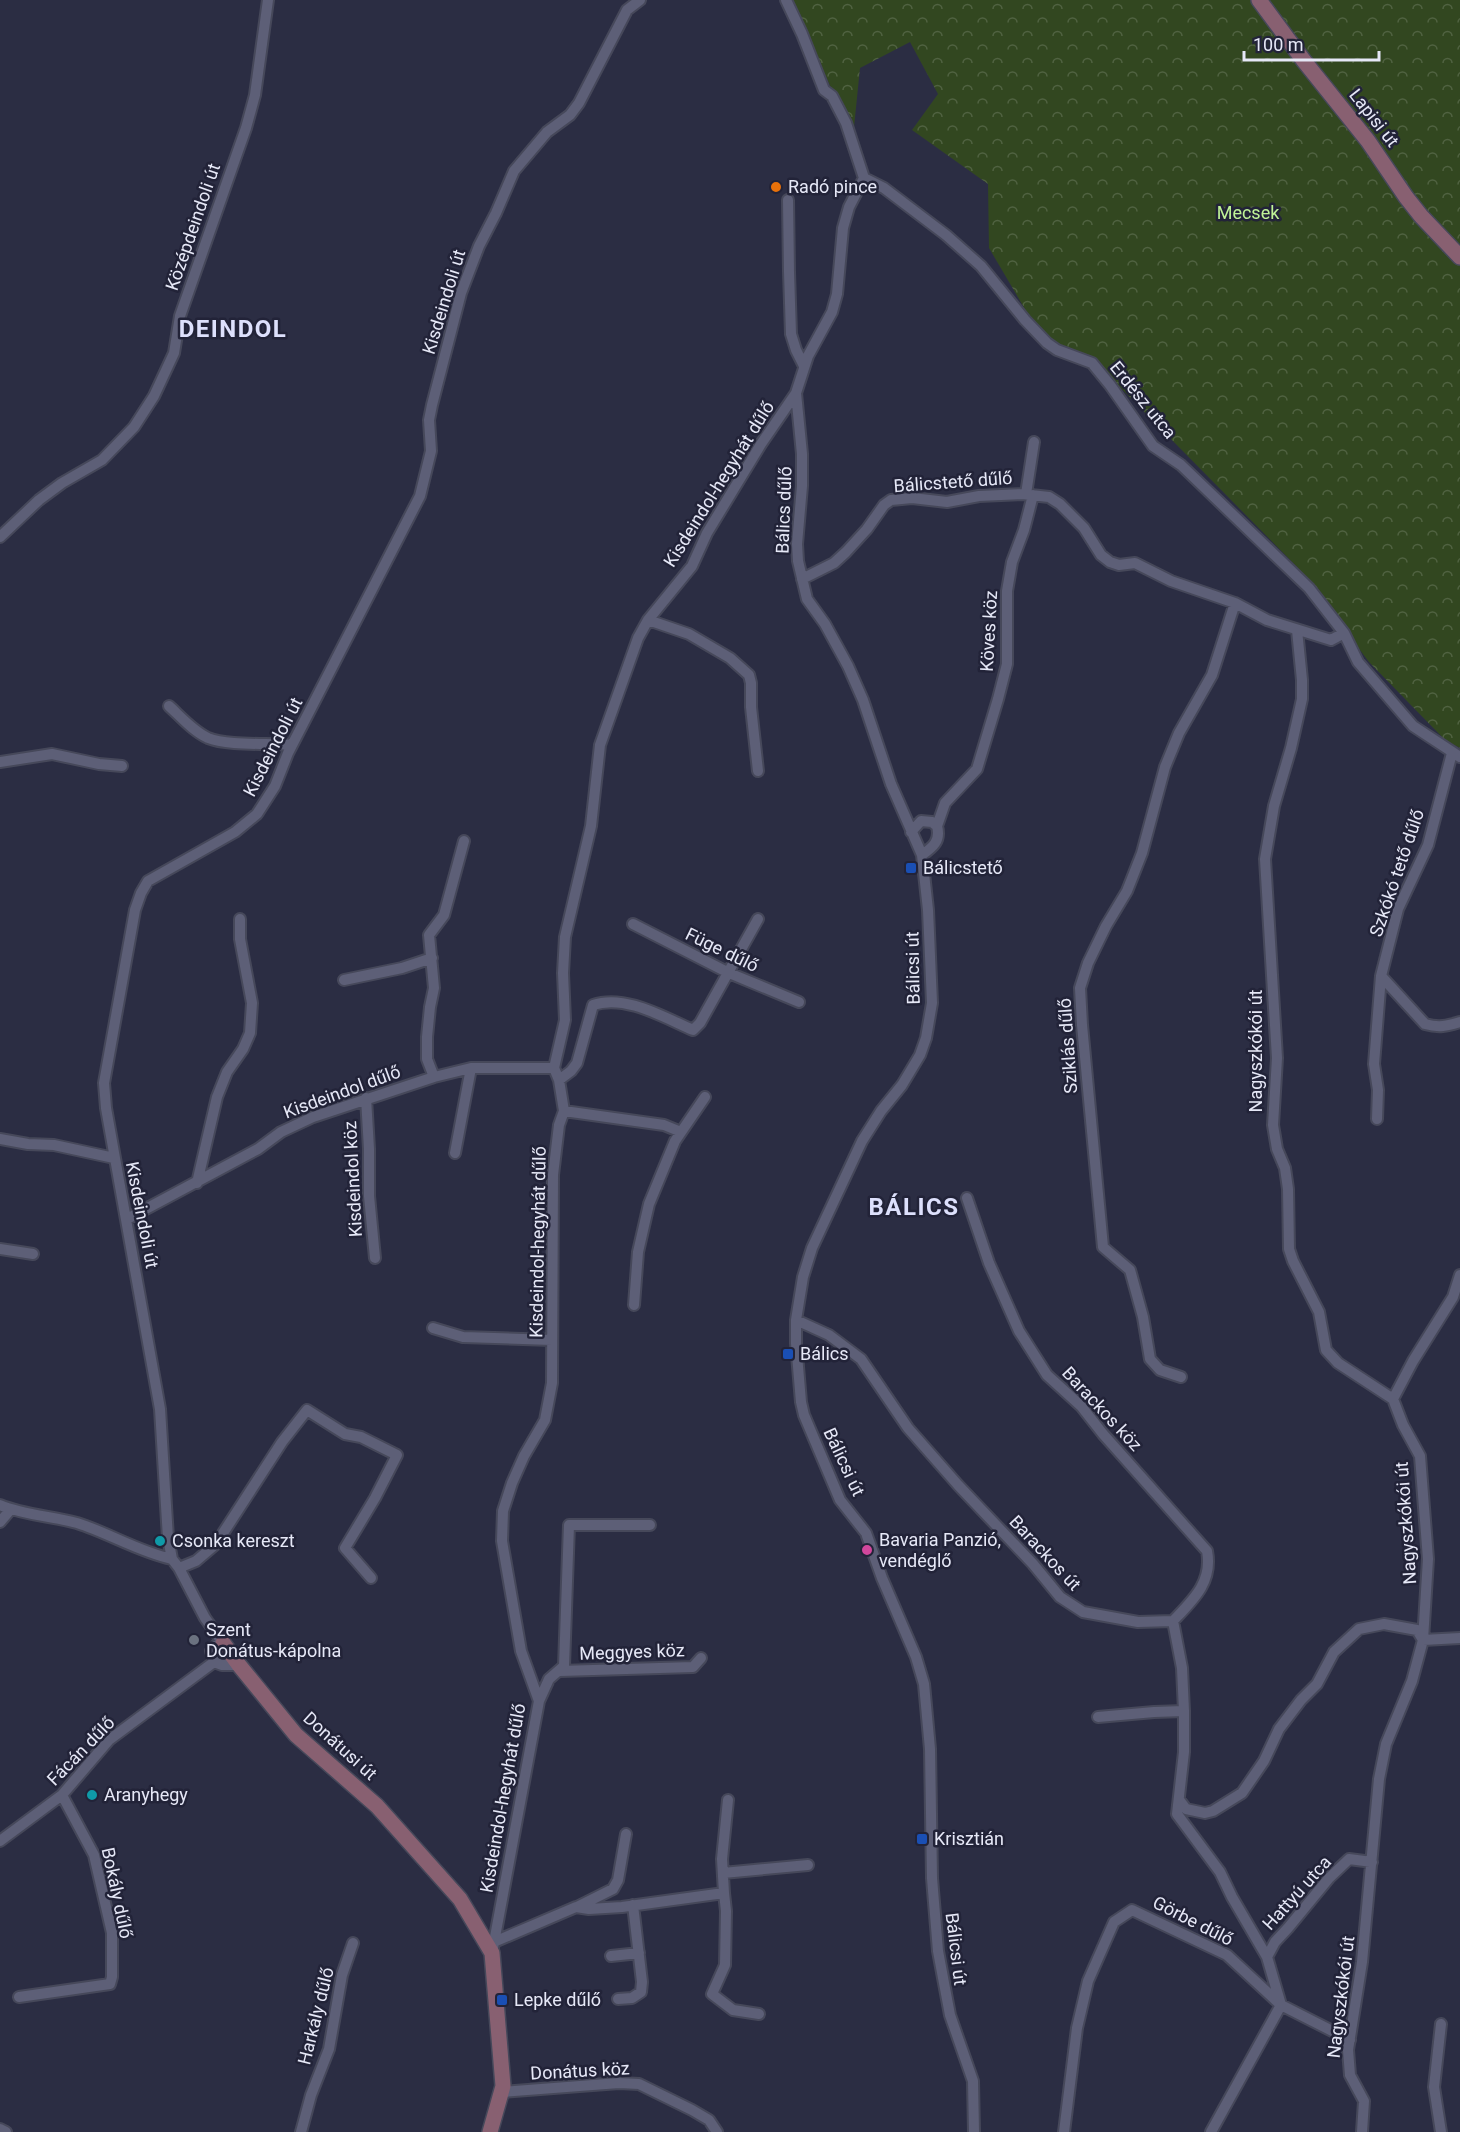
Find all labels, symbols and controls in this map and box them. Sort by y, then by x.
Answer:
scale bar [1244,24,1379,62]
text: 100 m [1253,34,1304,55]
street label: Lapisi út [1345,84,1404,151]
street label: Középdeindoli út [161,160,224,293]
place label: Radó pince [788,176,877,197]
marker: Radó pince [769,180,783,194]
park label: Mecsek [1217,202,1280,223]
street label: Kisdeindoli út [418,247,469,357]
district label: DEINDOL [179,315,287,343]
street label: Erdész utca [1106,357,1181,443]
street label: Kisdeindol-hegyhát dűlő [659,397,778,571]
street label: Bálics dűlő [771,466,796,554]
street label: Bálicstető dűlő [893,467,1013,496]
street label: Köves köz [976,590,1001,672]
street label: Kisdeindoli út [239,694,307,800]
street label: Szkókó tető dűlő [1365,806,1428,939]
place label: Bálicstető [923,857,1003,878]
marker: Bálicstető [904,861,918,875]
street label: Füge dűlő [682,923,762,976]
street label: Bálicsi út [901,931,924,1005]
street label: Nagyszkókói út [1245,989,1266,1112]
street label: Sziklás dűlő [1054,998,1081,1095]
street label: Kisdeindol dűlő [280,1061,403,1122]
street label: Kisdeindol köz [339,1120,366,1238]
street label: Kisdeindol-hegyhát dűlő [525,1146,550,1338]
street label: Kisdeindoli út [122,1160,163,1270]
district label: BÁLICS [869,1193,959,1221]
place label: Bálics [800,1343,848,1364]
marker: Bálics [781,1347,795,1361]
street label: Barackos köz [1058,1362,1147,1455]
street label: Bálicsi út [819,1424,869,1499]
street label: Nagyszkókói út [1391,1461,1420,1585]
street label: Barackos út [1005,1511,1085,1595]
place label: Bavaria Panzió, vendéglő [879,1529,1001,1571]
place label: Csonka kereszt [172,1530,295,1551]
marker: Csonka kereszt [153,1534,167,1548]
marker: Bavaria Panzió, vendéglő [860,1543,874,1557]
place label: Szent Donátus-kápolna [206,1619,341,1661]
marker: Szent Donátus-kápolna [187,1633,201,1647]
street label: Meggyes köz [579,1639,685,1664]
street label: Kisdeindol-hegyhát dűlő [476,1702,529,1894]
street label: Donátusi út [299,1707,381,1784]
street label: Fácán dűlő [43,1712,119,1790]
place label: Aranyhegy [104,1784,188,1805]
marker: Aranyhegy [85,1788,99,1802]
place label: Krisztián [934,1828,1004,1849]
marker: Krisztián [915,1832,929,1846]
street label: Bokály dűlő [98,1845,137,1940]
street label: Hattyú utca [1258,1851,1335,1934]
street label: Görbe dűlő [1149,1891,1237,1950]
street label: Bálicsi út [942,1911,971,1987]
street label: Nagyszkókói út [1323,1935,1358,2059]
street label: Harkály dűlő [293,1965,338,2067]
place label: Lepke dűlő [514,1989,601,2010]
marker: Lepke dűlő [495,1993,509,2007]
street label: Donátus köz [530,2057,630,2084]

